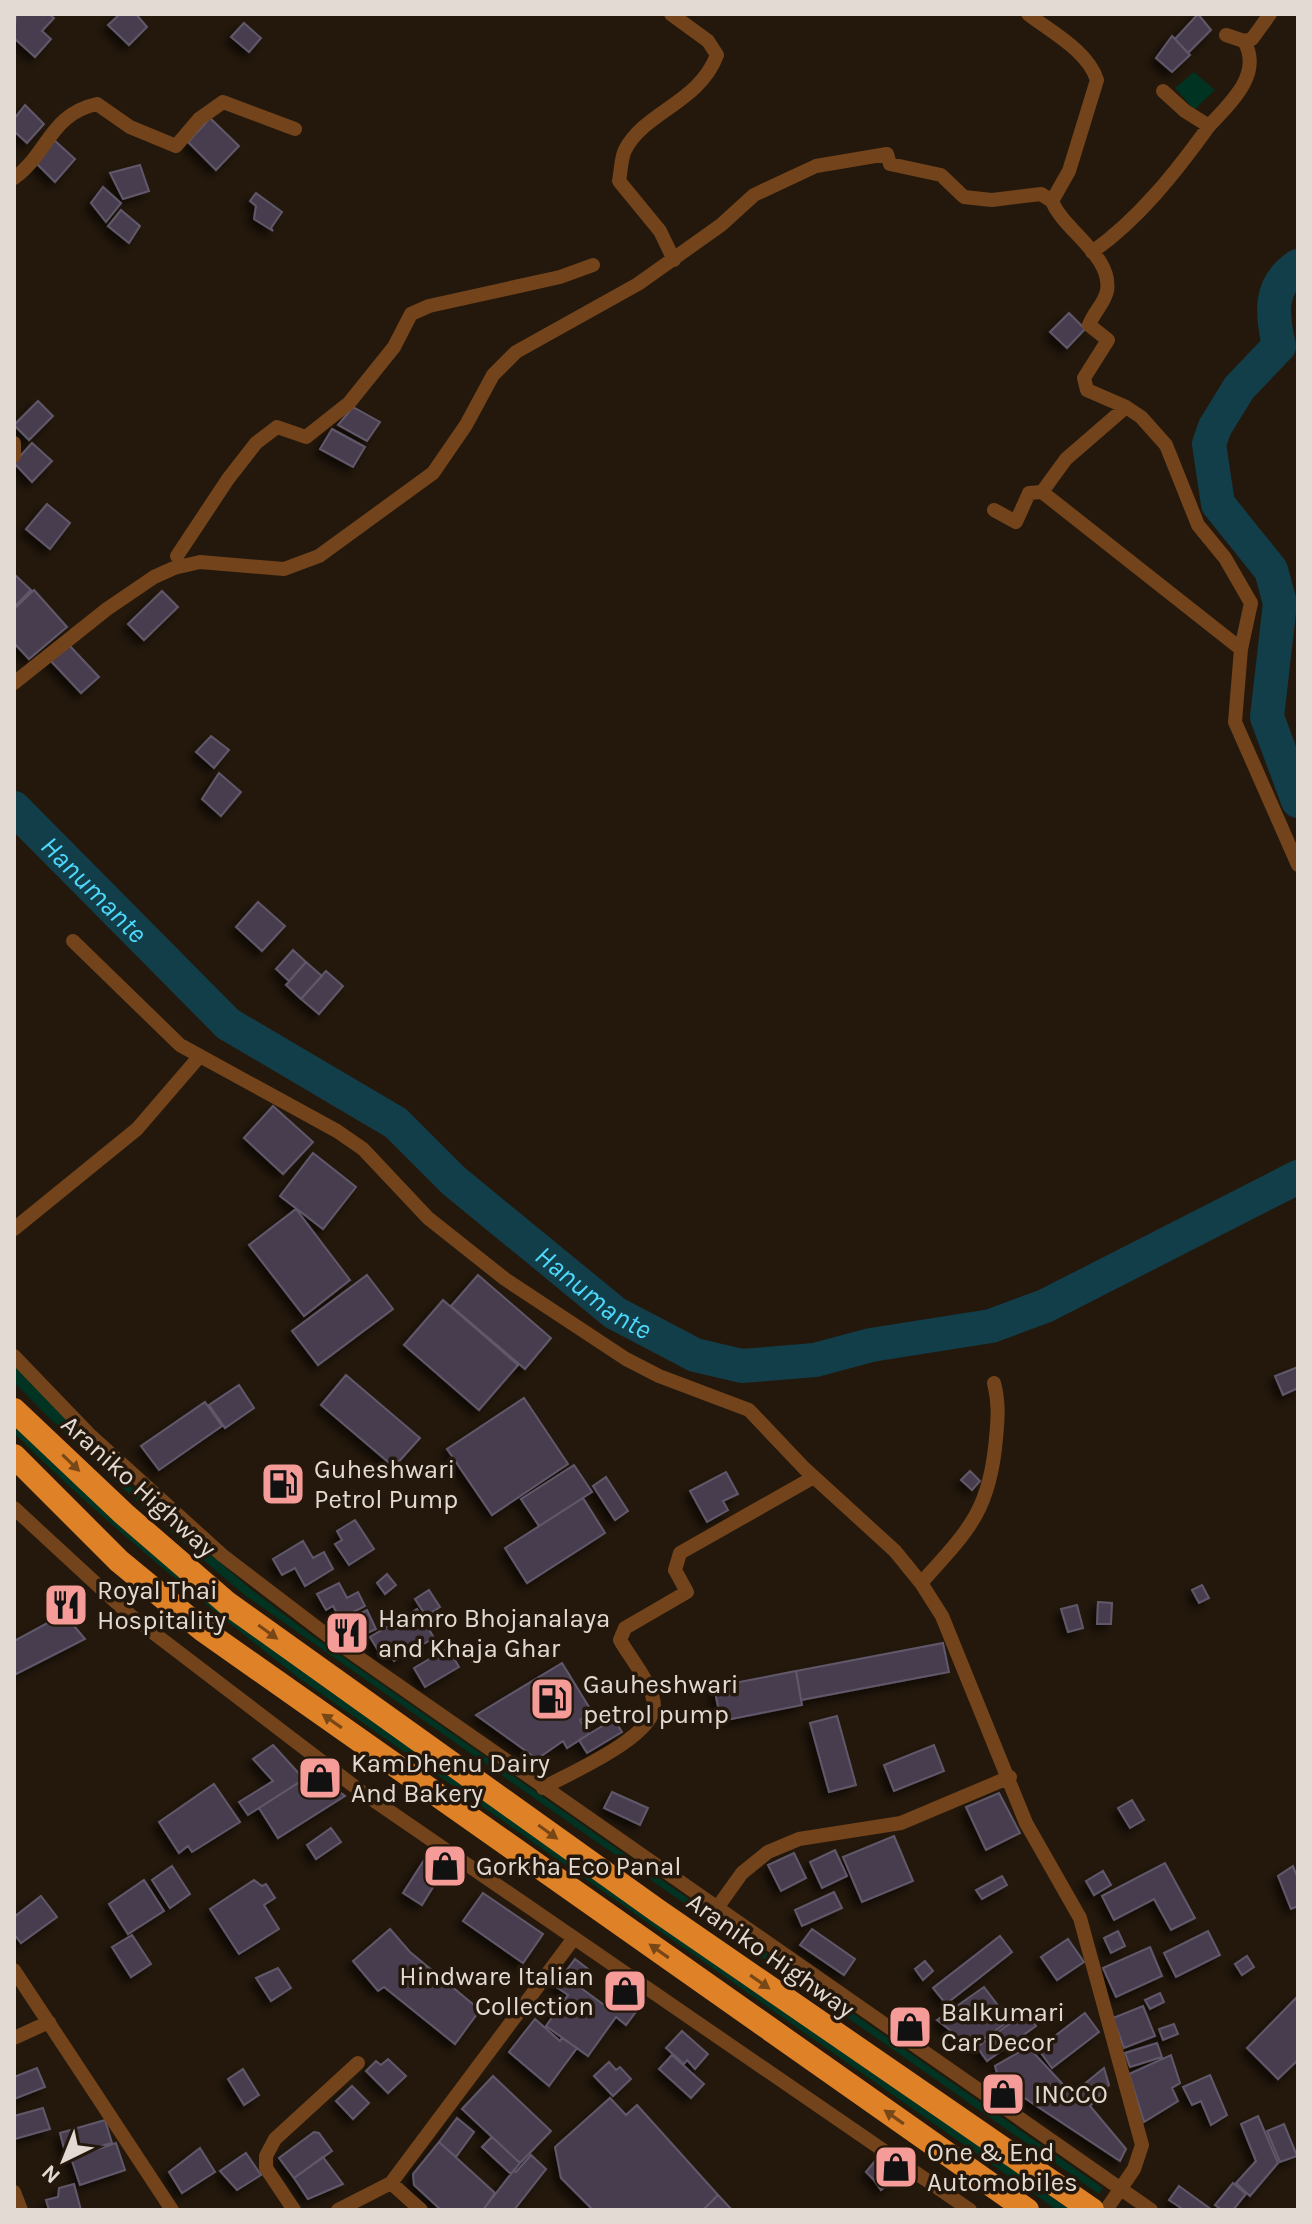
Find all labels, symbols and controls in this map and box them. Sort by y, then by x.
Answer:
water label: Hanumante [34,829,154,950]
water label: Hanumante [529,1239,657,1346]
street label: Araniko Highway [55,1409,223,1564]
one-way arrow [61,1454,80,1472]
place label: Guheshwari Petrol Pump [314,1454,458,1515]
fuel station icon: Guheshwari Petrol Pump [259,1460,307,1508]
place label: Royal Thai Hospitality [97,1575,226,1636]
restaurant icon: Royal Thai Hospitality [42,1581,90,1629]
place label: Hamro Bhojanalaya and Khaja Ghar [378,1603,610,1664]
restaurant icon: Hamro Bhojanalaya and Khaja Ghar [323,1609,371,1657]
one-way arrow [257,1624,279,1640]
place label: Gauheshwari petrol pump [583,1669,739,1730]
fuel station icon: Gauheshwari petrol pump [528,1675,576,1723]
one-way arrow [321,1714,342,1729]
place label: KamDhenu Dairy And Bakery [351,1748,550,1809]
shop icon: KamDhenu Dairy And Bakery [296,1754,344,1802]
one-way arrow [537,1824,558,1839]
shop icon: Gorkha Eco Panal [421,1842,469,1890]
place label: Gorkha Eco Panal [476,1851,682,1882]
street label: Araniko Highway [681,1886,861,2025]
one-way arrow [649,1944,670,1959]
place label: Hindware Italian Collection [399,1961,594,2022]
shop icon: Hindware Italian Collection [601,1967,649,2015]
one-way arrow [750,1974,771,1989]
place label: Balkumari Car Decor [941,1997,1065,2058]
shop icon: Balkumari Car Decor [886,2003,934,2051]
shop icon: INCCO [979,2070,1027,2118]
place label: INCCO [1034,2079,1108,2110]
one-way arrow [884,2110,905,2125]
north arrow [24,2120,104,2200]
place label: One & End Automobiles [927,2137,1078,2198]
shop icon: One & End Automobiles [872,2143,920,2191]
text: N [36,2159,66,2189]

